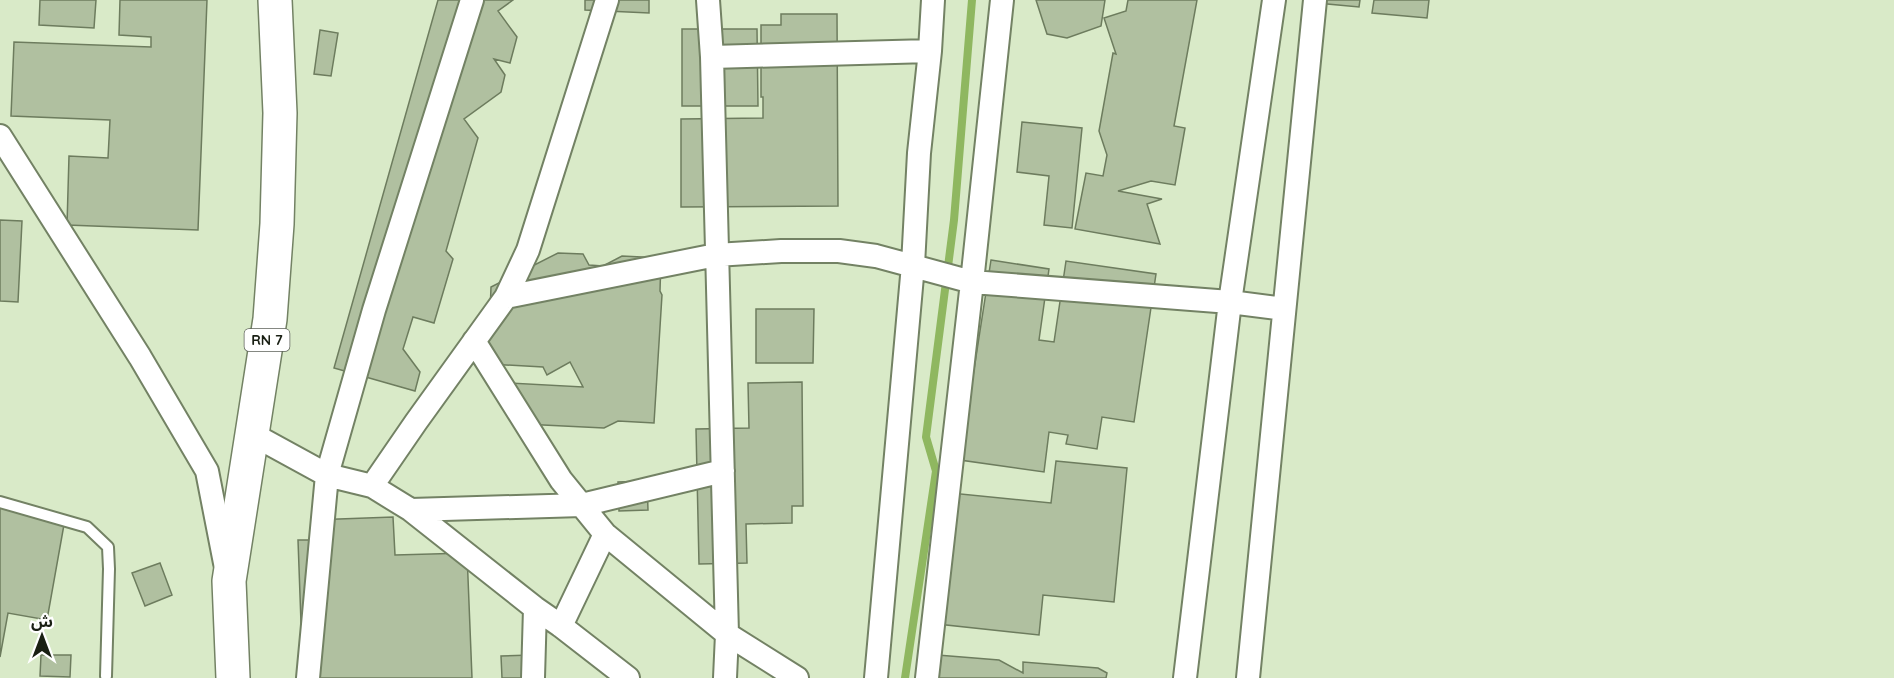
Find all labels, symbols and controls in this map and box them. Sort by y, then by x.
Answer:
road number: RN 7 [244,329,290,351]
north arrow [12,606,72,666]
text: ش [31,611,53,631]

